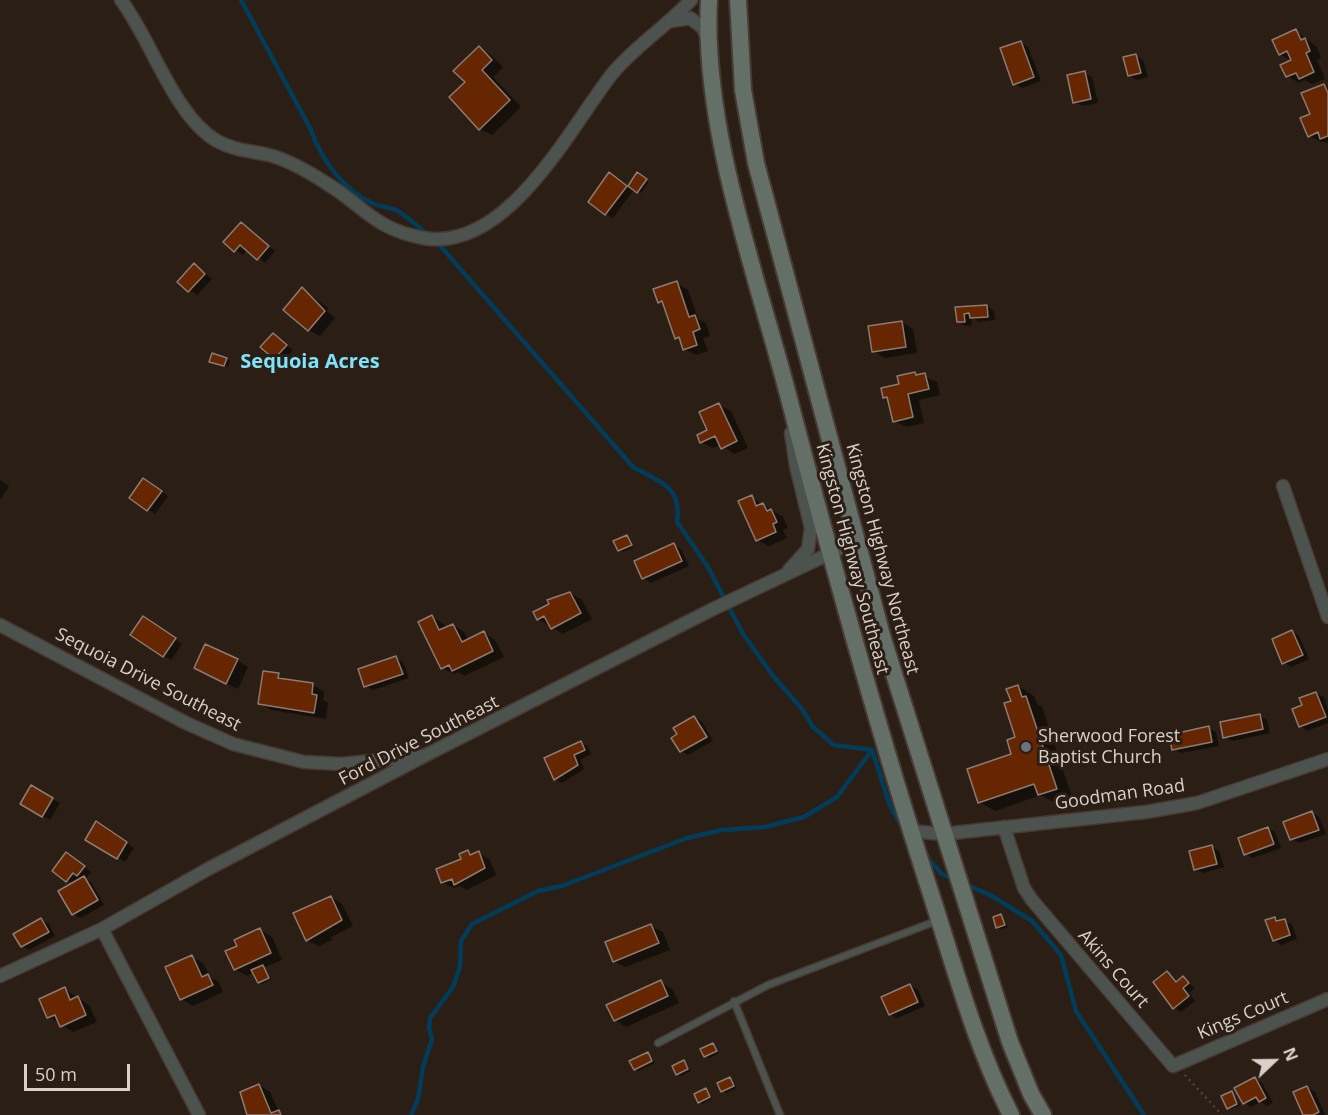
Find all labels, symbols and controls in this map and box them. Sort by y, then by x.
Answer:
district label: Sequoia Acres [240,350,380,374]
street label: Kingston Highway Southeast [811,441,893,677]
street label: Kingston Highway Northeast [841,441,923,677]
street label: Sequoia Drive Southeast [52,624,244,736]
street label: Ford Drive Southeast [336,691,502,791]
place label: Sherwood Forest Baptist Church [1038,726,1180,768]
marker: Sherwood Forest Baptist Church [1019,740,1033,754]
street label: Goodman Road [1054,775,1186,815]
street label: Akins Court [1073,925,1153,1013]
street label: Kings Court [1194,987,1292,1045]
north arrow [1244,1031,1304,1091]
text: N [1278,1044,1303,1064]
scale bar [27,1052,134,1090]
text: 50 m [35,1062,77,1086]

